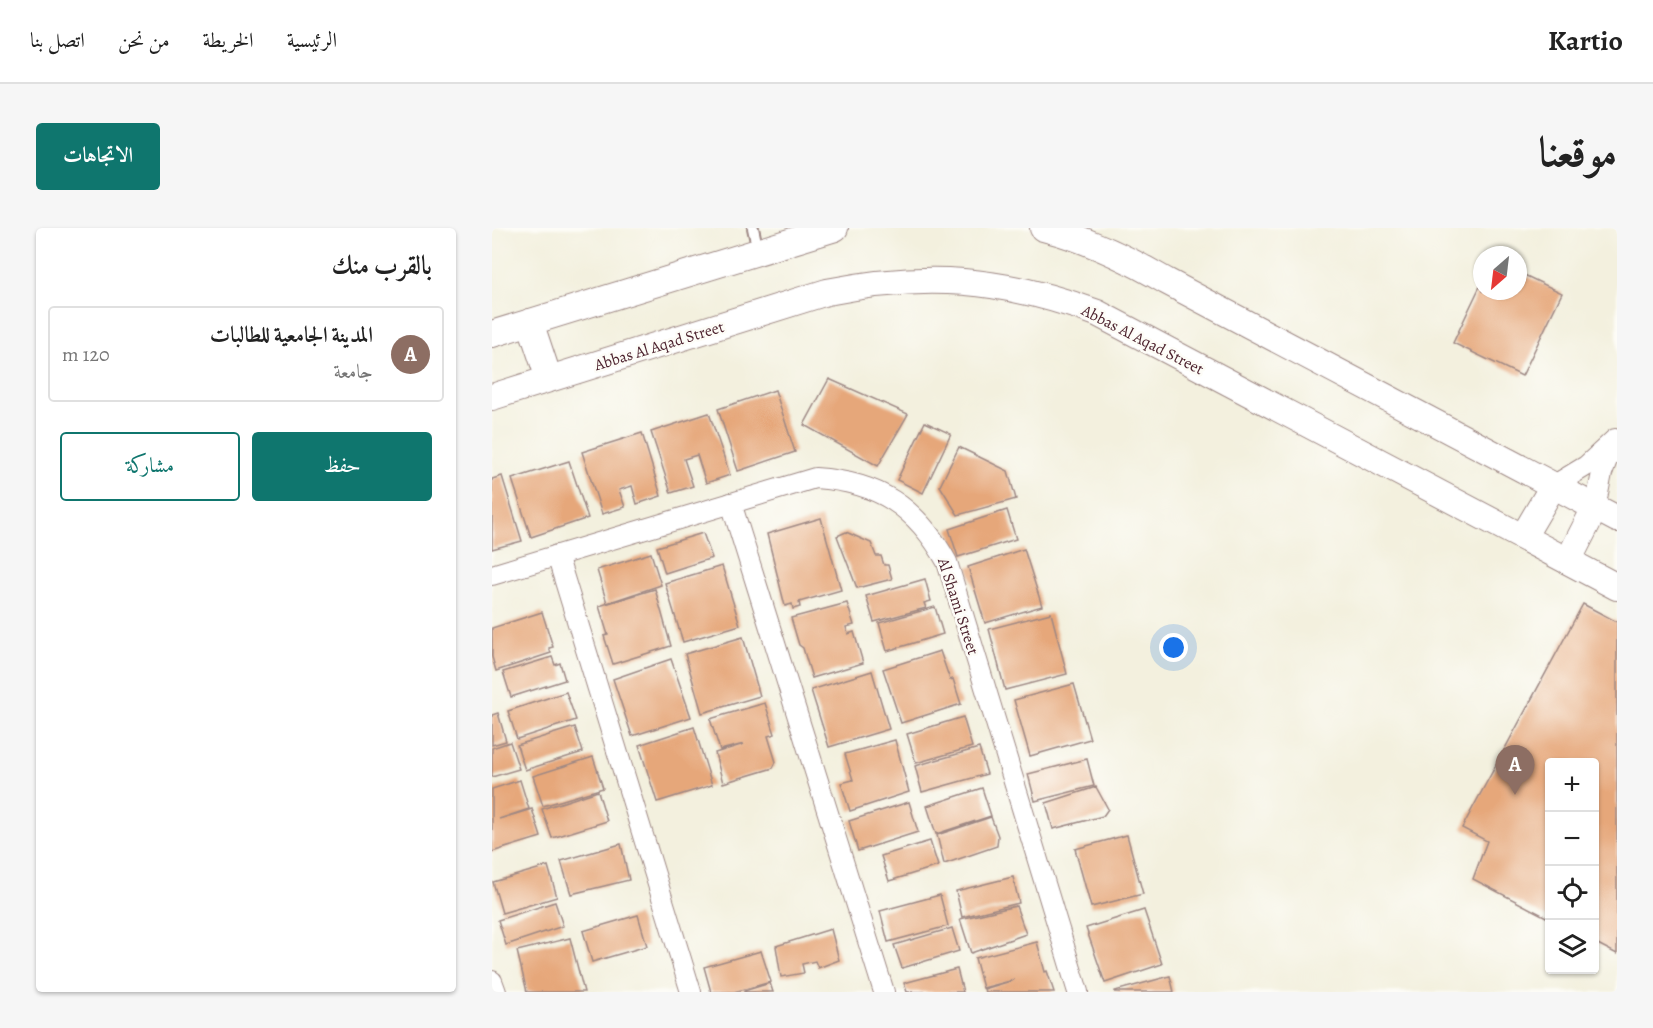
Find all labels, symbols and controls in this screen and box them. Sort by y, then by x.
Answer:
text: Kartio [1548,22,1623,60]
text: اتصل بنا [30,26,85,54]
text: من نحن [118,26,170,54]
text: الخريطة [203,26,254,54]
text: الرئيسية [287,26,337,54]
button: الاتجاهات [36,123,160,190]
text: موقعنا [1539,123,1617,180]
north arrow [1473,246,1527,300]
text: بالقرب منك [331,248,432,283]
street label: Abbas Al Aqad Street [1077,299,1207,380]
street label: Abbas Al Aqad Street [591,316,727,376]
text: المدينة الجامعية للطالبات [210,320,373,350]
text: 120 m [62,341,110,368]
text: A [404,341,417,368]
text: جامعة [334,358,373,385]
button: مشاركة [60,432,240,501]
button: حفظ [252,432,432,501]
street label: Al Shami Street [932,554,984,658]
your location [1159,633,1188,662]
pin: A [1496,746,1534,795]
map controls [1545,758,1599,974]
button: + [1545,758,1599,812]
button: − [1545,812,1599,866]
button: locate [1545,866,1599,920]
button: layers [1545,920,1599,974]

